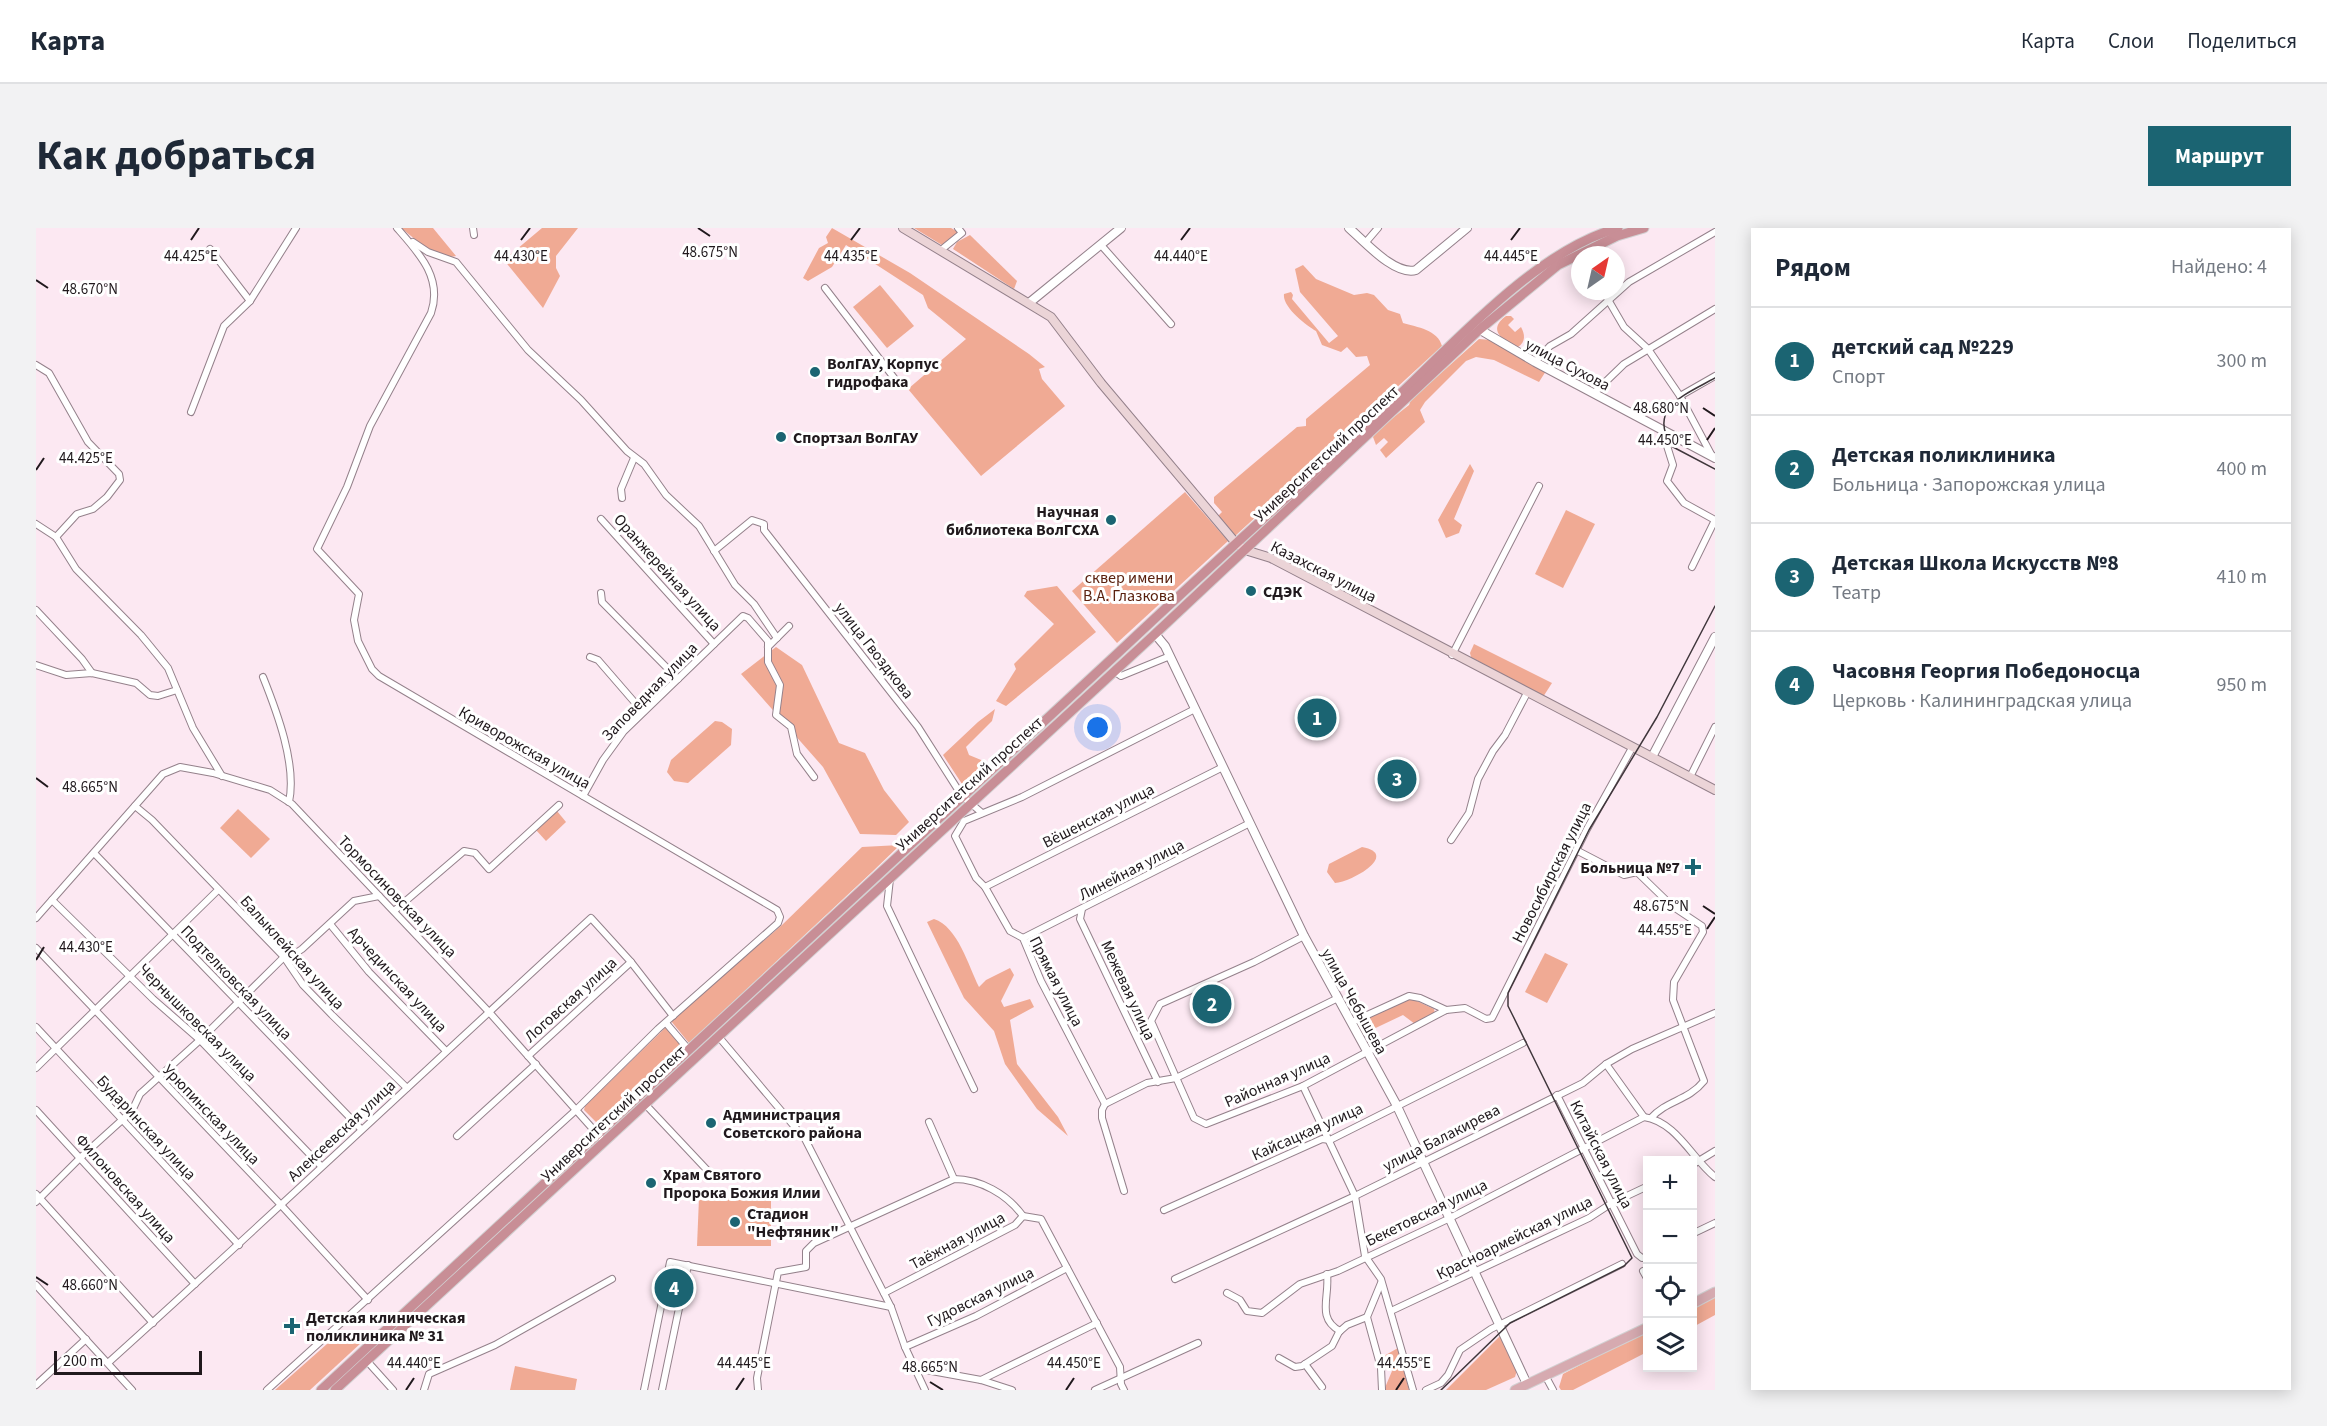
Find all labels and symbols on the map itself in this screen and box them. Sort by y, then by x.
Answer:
text: 48.675°N [682,242,738,263]
text: 44.425°E [164,246,218,267]
text: 44.430°E [494,246,548,267]
text: 44.435°E [824,246,878,267]
text: 44.440°E [1154,246,1208,267]
text: 44.445°E [1484,246,1538,267]
north arrow [1571,246,1625,300]
text: 48.670°N [62,279,118,300]
street label: улица Сухова [1521,333,1614,396]
place label: ВолГАУ, Корпус гидрофака [827,353,940,393]
marker: ВолГАУ, Корпус гидрофака [808,365,822,379]
street label: Университетский проспект [1249,381,1404,527]
text: 48.680°N [1633,398,1689,419]
place label: Спортзал ВолГАУ [793,427,918,449]
marker: Спортзал ВолГАУ [774,430,788,444]
text: 44.450°E [1638,430,1692,451]
text: 44.425°E [59,448,113,469]
place label: Научная библиотека ВолГСХА [946,501,1100,541]
street label: Оранжерейная улица [608,509,726,636]
marker: Научная библиотека ВолГСХА [1104,513,1118,527]
street label: Казахская улица [1267,536,1380,608]
park label: сквер имени В.А. Глазкова [1083,567,1175,607]
place label: СДЭК [1263,581,1302,603]
marker: СДЭК [1244,584,1258,598]
street label: улица Гвоздкова [830,598,919,703]
street label: Заповедная улица [597,638,703,746]
pin: 1 [1298,696,1336,740]
street label: Криворожская улица [455,701,594,795]
street label: Университетский проспект [891,712,1048,856]
your location [1083,713,1112,742]
pin: 3 [1378,756,1416,802]
text: 48.665°N [62,777,118,798]
street label: Вёшенская улица [1039,778,1158,854]
street label: Новосибирская улица [1507,798,1597,947]
street label: Тормосиновская улица [333,831,462,963]
street label: Линейная улица [1075,834,1188,906]
place label: Больница №7 [1580,857,1680,879]
marker: Больница №7 [1684,858,1702,876]
street label: Балыклейская улица [235,891,349,1014]
text: 48.675°N [1633,896,1689,917]
street label: Подтелковская улица [176,920,297,1045]
text: 44.455°E [1638,920,1692,941]
street label: Арчединская улица [343,922,452,1037]
street label: Прямая улица [1024,932,1088,1031]
text: 44.430°E [59,937,113,958]
street label: Межевая улица [1095,937,1161,1044]
street label: улица Чебышева [1316,944,1392,1059]
street label: Логовская улица [519,952,622,1047]
street label: Чернышковская улица [133,959,261,1087]
pin: 2 [1192,982,1232,1026]
street label: Университетский проспект [536,1041,691,1187]
street label: Районная улица [1221,1047,1334,1113]
street label: Урюпинская улица [158,1060,265,1170]
street label: Бударинская улица [92,1070,201,1185]
street label: Алексеевская улица [283,1075,401,1187]
street label: Китайская улица [1564,1096,1638,1212]
street label: Кайсацкая улица [1248,1098,1367,1166]
street label: улица Балакирева [1379,1099,1504,1177]
place label: Администрация Советского района [722,1104,862,1144]
marker: Администрация Советского района [704,1116,718,1130]
street label: Филоновская улица [70,1129,180,1248]
place label: Храм Святого Пророка Божия Илии [663,1164,821,1204]
street label: Бекетовская улица [1362,1174,1491,1252]
marker: Храм Святого Пророка Божия Илии [644,1176,658,1190]
street label: Красноармейская улица [1433,1190,1596,1285]
place label: Стадион "Нефтяник" [747,1203,839,1243]
street label: Таёжная улица [906,1207,1009,1275]
marker: Стадион "Нефтяник" [728,1215,742,1229]
street label: Гудовская улица [923,1261,1038,1332]
pin: 4 [654,1266,694,1310]
text: 48.660°N [62,1275,118,1296]
place label: Детская клиническая поликлиника № 31 [306,1307,465,1347]
marker: Детская клиническая поликлиника № 31 [283,1317,301,1335]
scale bar [54,1348,202,1376]
text: 44.440°E [387,1353,441,1374]
text: 44.445°E [717,1353,771,1374]
text: 44.450°E [1047,1353,1101,1374]
text: 44.455°E [1377,1353,1431,1374]
text: 48.665°N [902,1357,958,1378]

